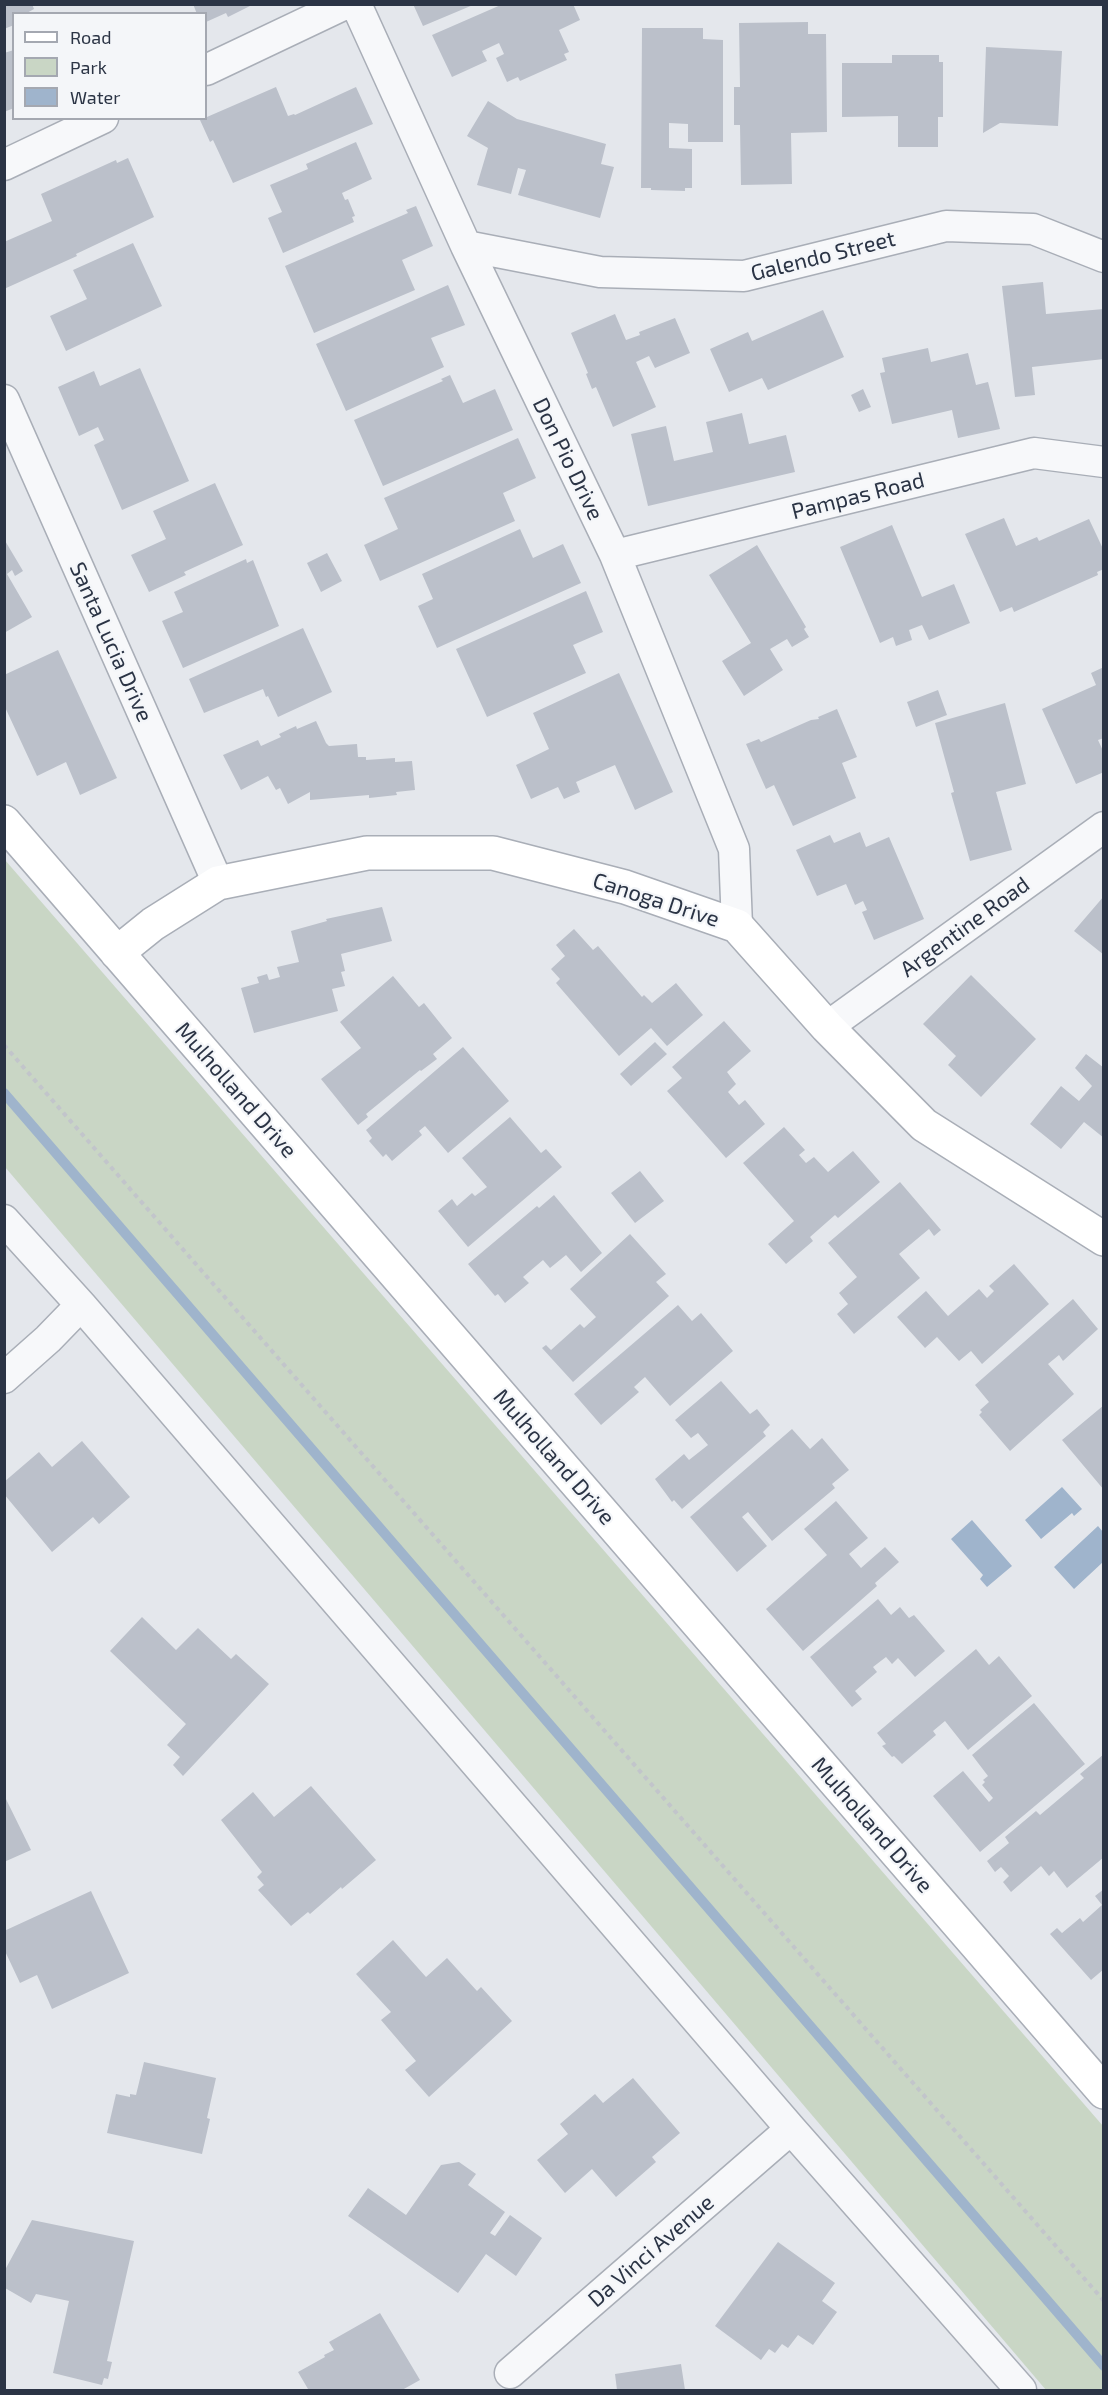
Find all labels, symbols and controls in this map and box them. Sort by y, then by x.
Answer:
legend [12,12,207,120]
text: Road [70,26,111,48]
text: Park [70,56,107,78]
text: Water [70,86,120,108]
street label: Galendo Street [748,225,898,287]
street label: Don Pio Drive [527,394,609,524]
street label: Pampas Road [789,467,927,525]
street label: Santa Lucia Drive [64,558,158,726]
street label: Canoga Drive [589,867,723,933]
street label: Argentine Road [895,871,1035,983]
street label: Mulholland Drive [170,1017,302,1163]
street label: Mulholland Drive [488,1384,620,1530]
street label: Mulholland Drive [806,1752,938,1898]
street label: Da Vinci Avenue [583,2189,719,2313]

